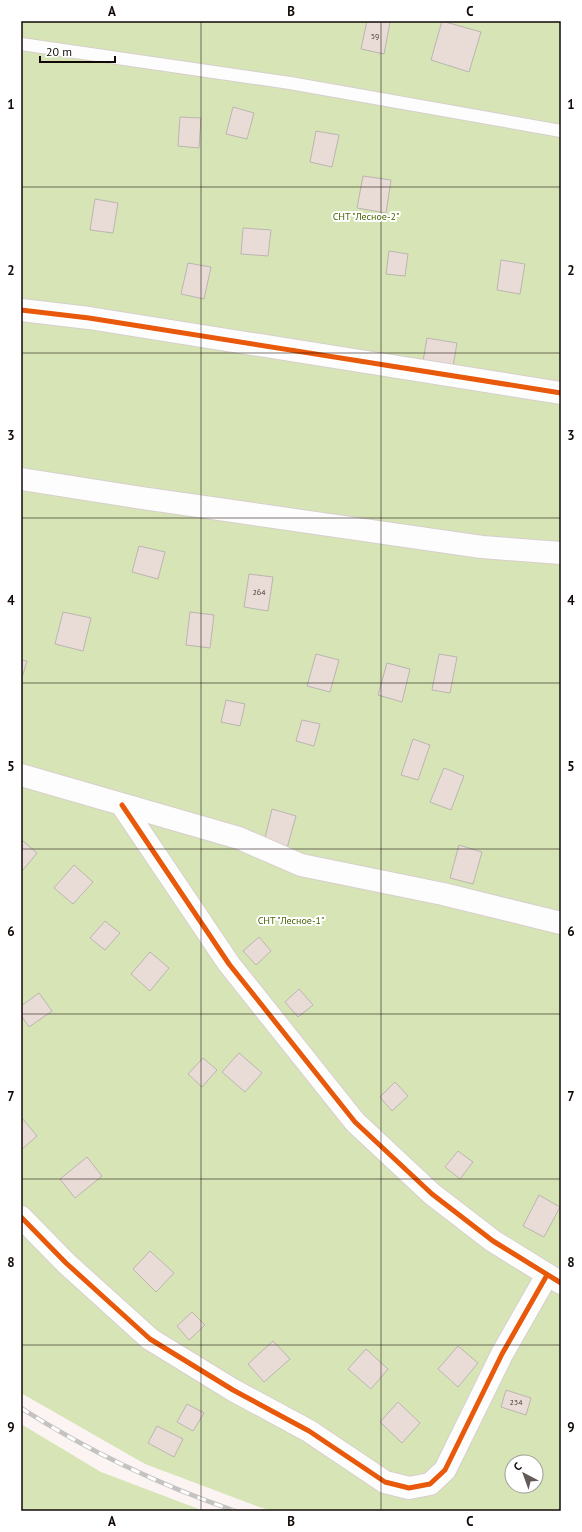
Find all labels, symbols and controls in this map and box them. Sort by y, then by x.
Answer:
text: A [108,3,116,20]
text: B [287,3,295,20]
text: C [466,3,474,20]
house number: 59 [371,31,379,41]
scale bar [40,38,115,64]
text: 20 m [46,44,72,59]
text: 1 [7,96,15,113]
text: 1 [567,96,575,113]
park label: СНТ "Лесное-2" [333,210,399,223]
text: 2 [7,262,15,279]
text: 2 [567,262,575,279]
text: 3 [7,427,15,444]
text: 3 [567,427,575,444]
house number: 264 [252,587,266,597]
text: 4 [7,592,15,609]
text: 4 [567,592,575,609]
text: 5 [7,758,15,775]
text: 5 [567,758,575,775]
park label: СНТ "Лесное-1" [258,914,324,927]
text: 6 [7,923,15,940]
text: 6 [567,923,575,940]
text: 7 [7,1088,15,1105]
text: 7 [567,1088,575,1105]
text: 8 [7,1254,15,1271]
text: 8 [567,1254,575,1271]
house number: 234 [509,1397,523,1407]
text: 9 [7,1419,15,1436]
text: 9 [567,1419,575,1436]
north arrow [504,1454,544,1494]
text: С [511,1459,524,1474]
text: A [108,1513,116,1530]
text: B [287,1513,295,1530]
text: C [466,1513,474,1530]

